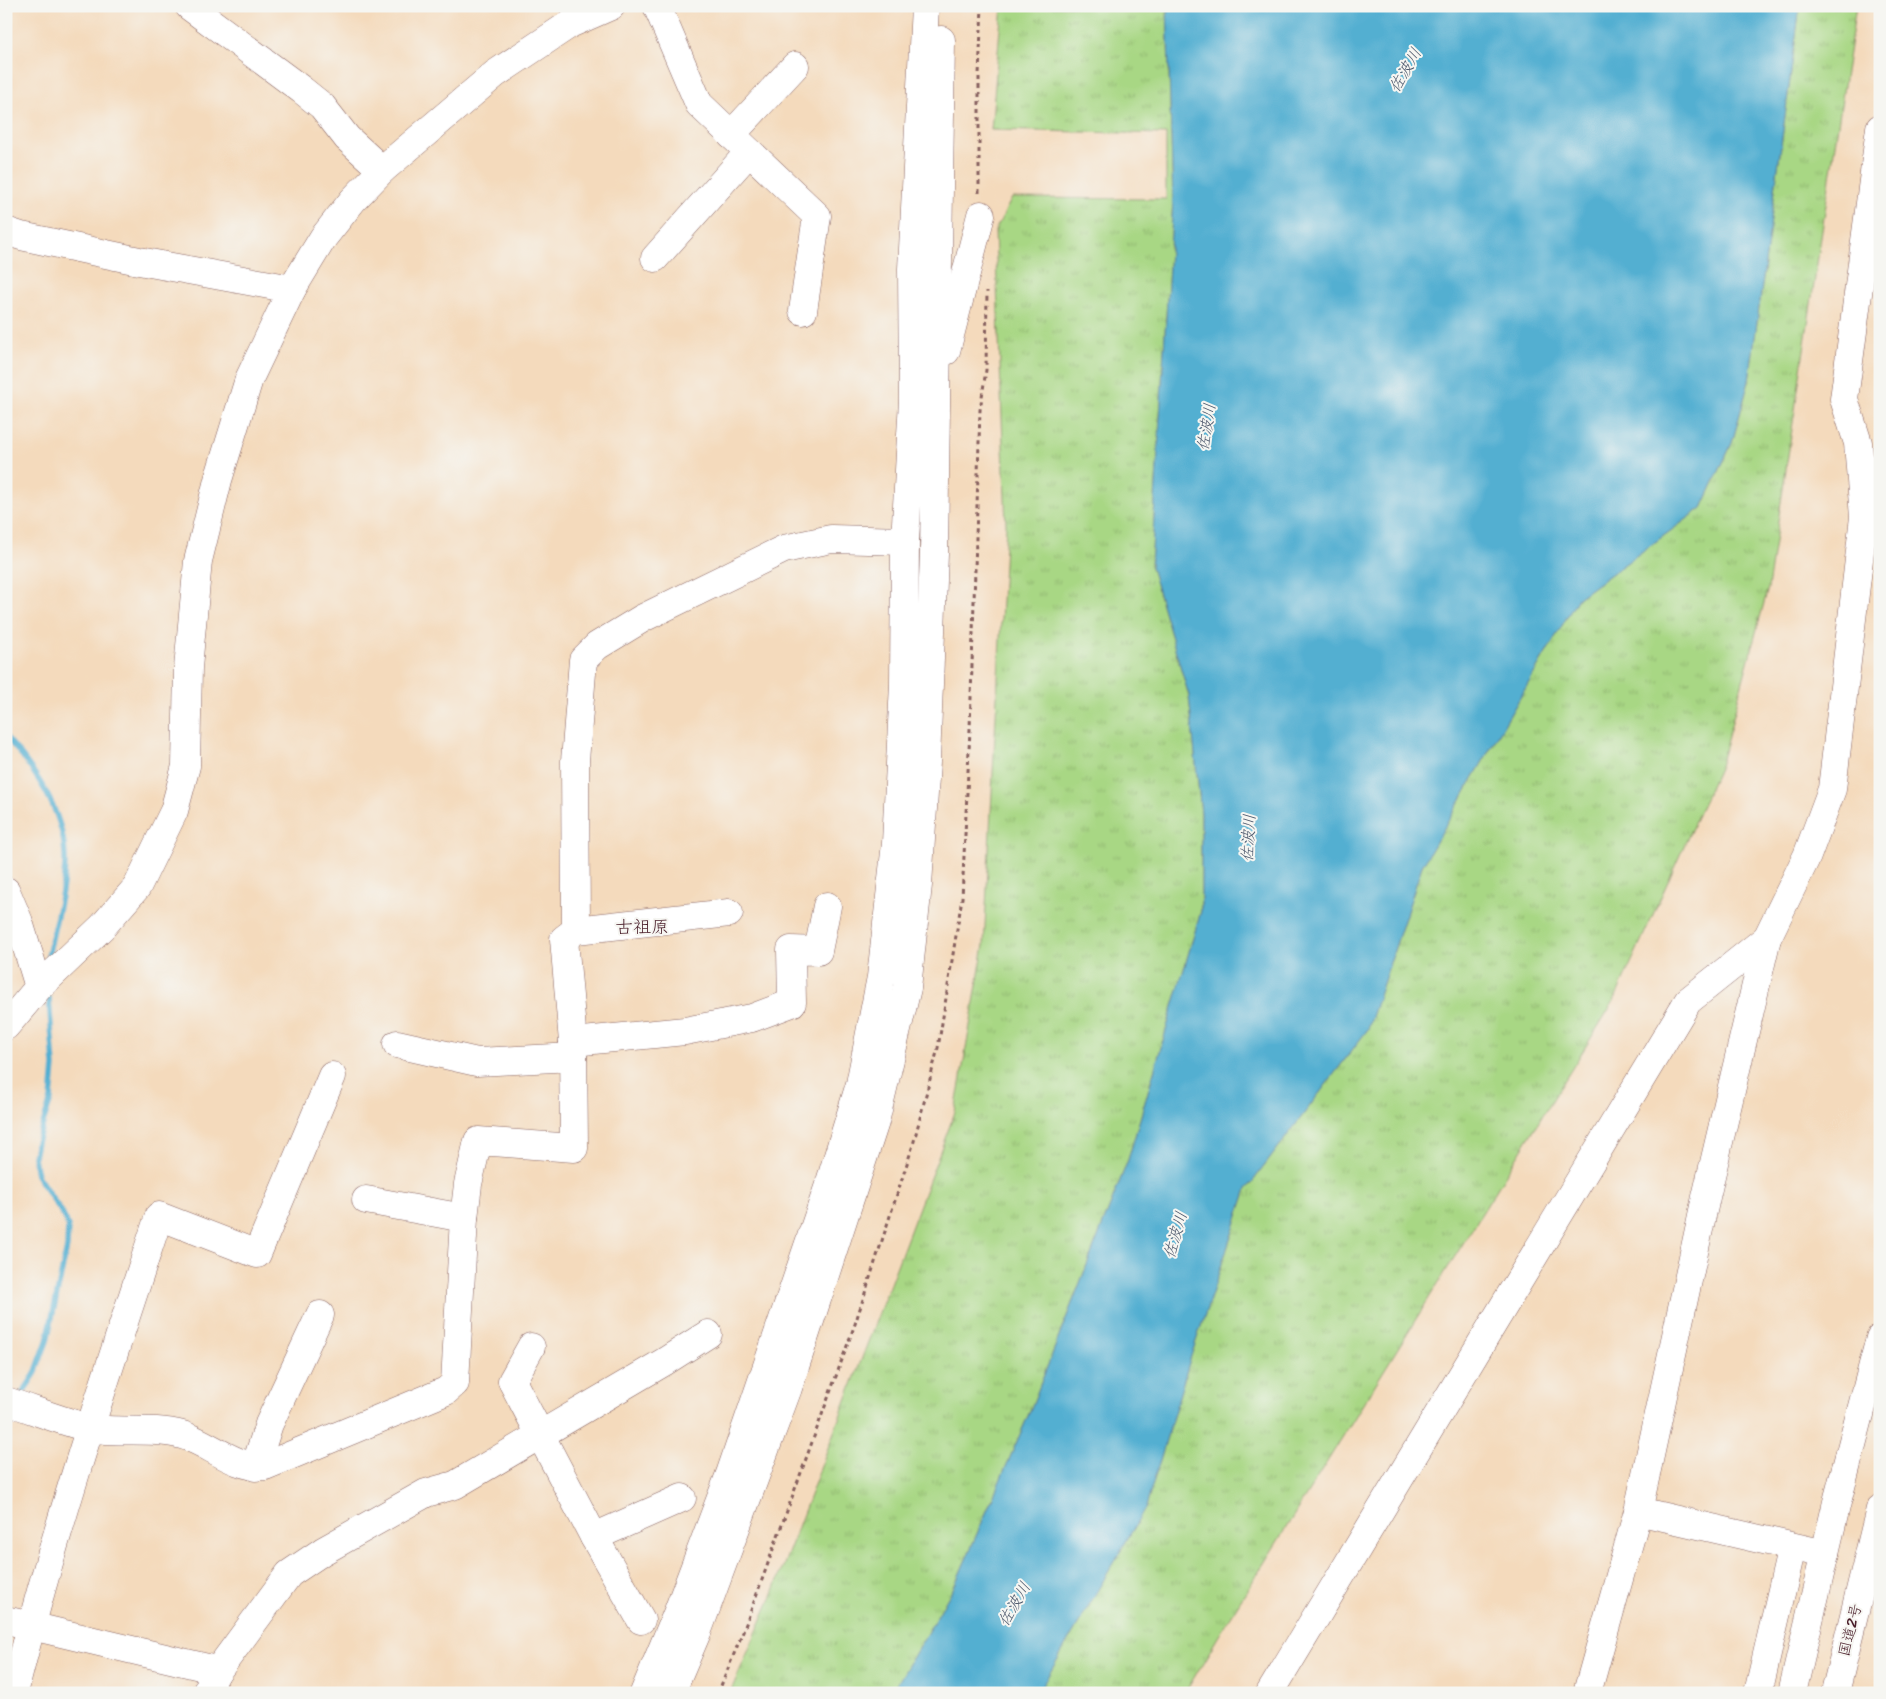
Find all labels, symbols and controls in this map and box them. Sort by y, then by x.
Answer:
water label: 佐波川 [1380,42,1430,98]
water label: 佐波川 [1188,401,1224,453]
water label: 佐波川 [1232,813,1264,863]
district label: 古祖原 [615,911,669,943]
water label: 佐波川 [1154,1208,1196,1262]
water label: 佐波川 [989,1576,1039,1632]
street label: 国道2号 [1831,1601,1869,1659]

